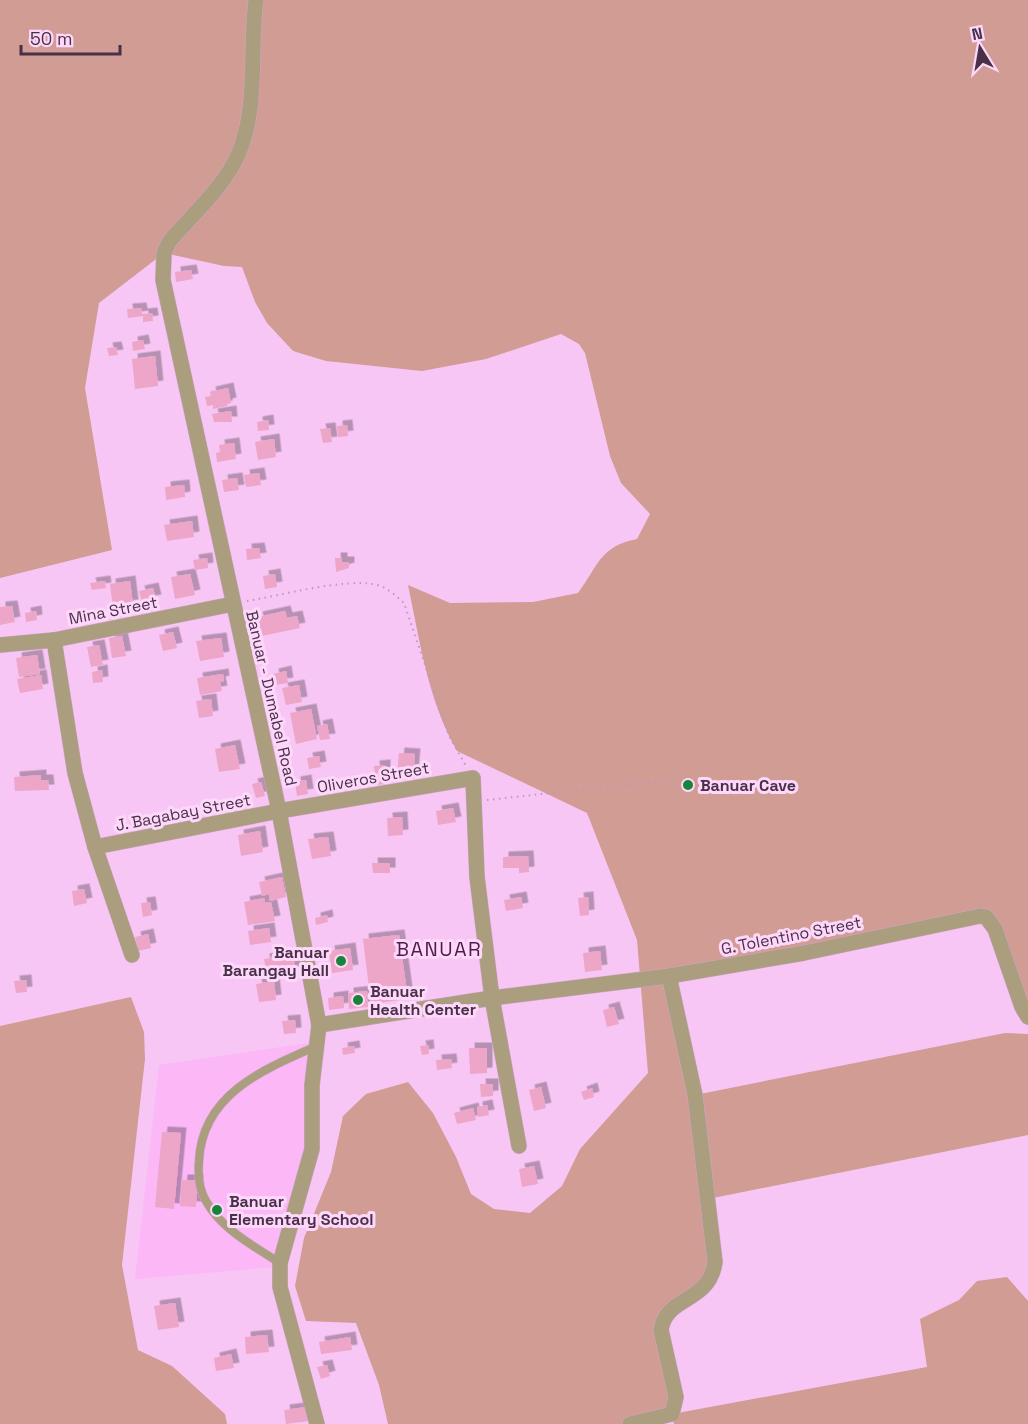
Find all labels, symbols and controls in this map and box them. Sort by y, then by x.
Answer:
scale bar [21,18,120,56]
north arrow [950,18,1010,78]
text: N [970,22,985,45]
text: 50 m [30,27,72,50]
street label: Mina Street [67,592,159,629]
street label: Banuar - Dumabel Road [241,608,302,788]
street label: Oliveros Street [315,757,431,798]
place label: Banuar Cave [700,775,796,796]
marker: Banuar Cave [681,778,695,792]
street label: J. Bagabay Street [114,789,253,836]
street label: G. Tolentino Street [719,912,863,959]
district label: BANUAR [396,936,482,962]
place label: Banuar Barangay Hall [222,942,329,981]
marker: Banuar Barangay Hall [334,954,348,968]
place label: Banuar Health Center [370,981,476,1020]
marker: Banuar Health Center [351,993,365,1007]
place label: Banuar Elementary School [229,1191,373,1230]
marker: Banuar Elementary School [210,1203,224,1217]

